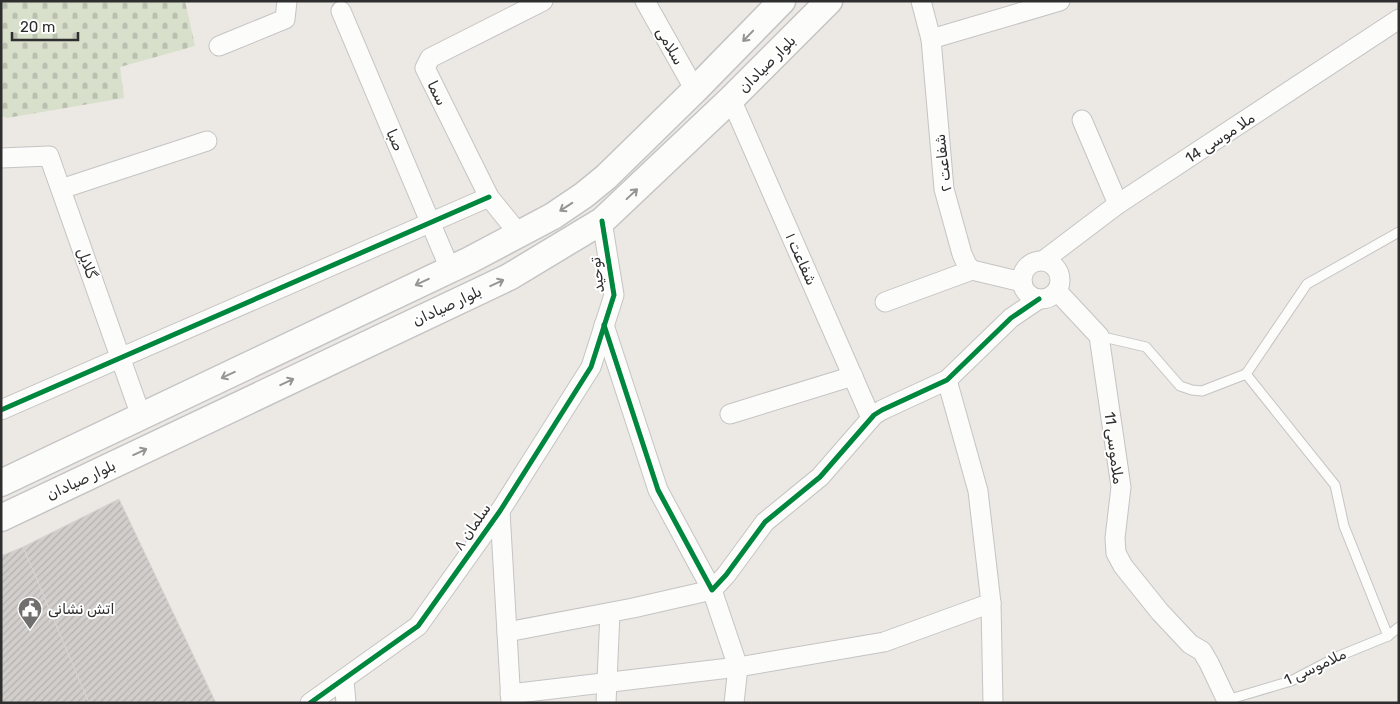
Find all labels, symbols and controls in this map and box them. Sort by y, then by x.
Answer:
scale bar [12,10,79,42]
text: 20 m [20,18,55,36]
street label: سلامی [652,24,688,68]
one-way arrow [742,30,754,42]
street label: بلوار صیادان [734,31,800,97]
street label: سما [423,78,451,108]
street label: ملا موسی 14 [1182,109,1258,167]
street label: صبا [382,126,408,154]
street label: شفاعت ۲ [931,133,955,193]
one-way arrow [626,188,639,200]
one-way arrow [559,202,573,212]
street label: شفاعت ۱ [781,230,821,288]
street label: گلایل [73,245,101,281]
street label: توحید [586,256,608,294]
one-way arrow [489,277,504,287]
one-way arrow [415,278,430,288]
street label: بلوار صیادان [410,282,484,330]
one-way arrow [221,370,236,380]
one-way arrow [279,377,294,387]
street label: ملاموسی 11 [1101,411,1127,485]
one-way arrow [132,447,147,456]
street label: بلوار صیادان [44,456,118,504]
street label: سلمان ۸ [449,500,495,554]
public building icon: اتش نشانى [17,596,43,630]
place label: اتش نشانى [48,600,115,618]
street label: ملاموسی 1 [1281,645,1349,689]

